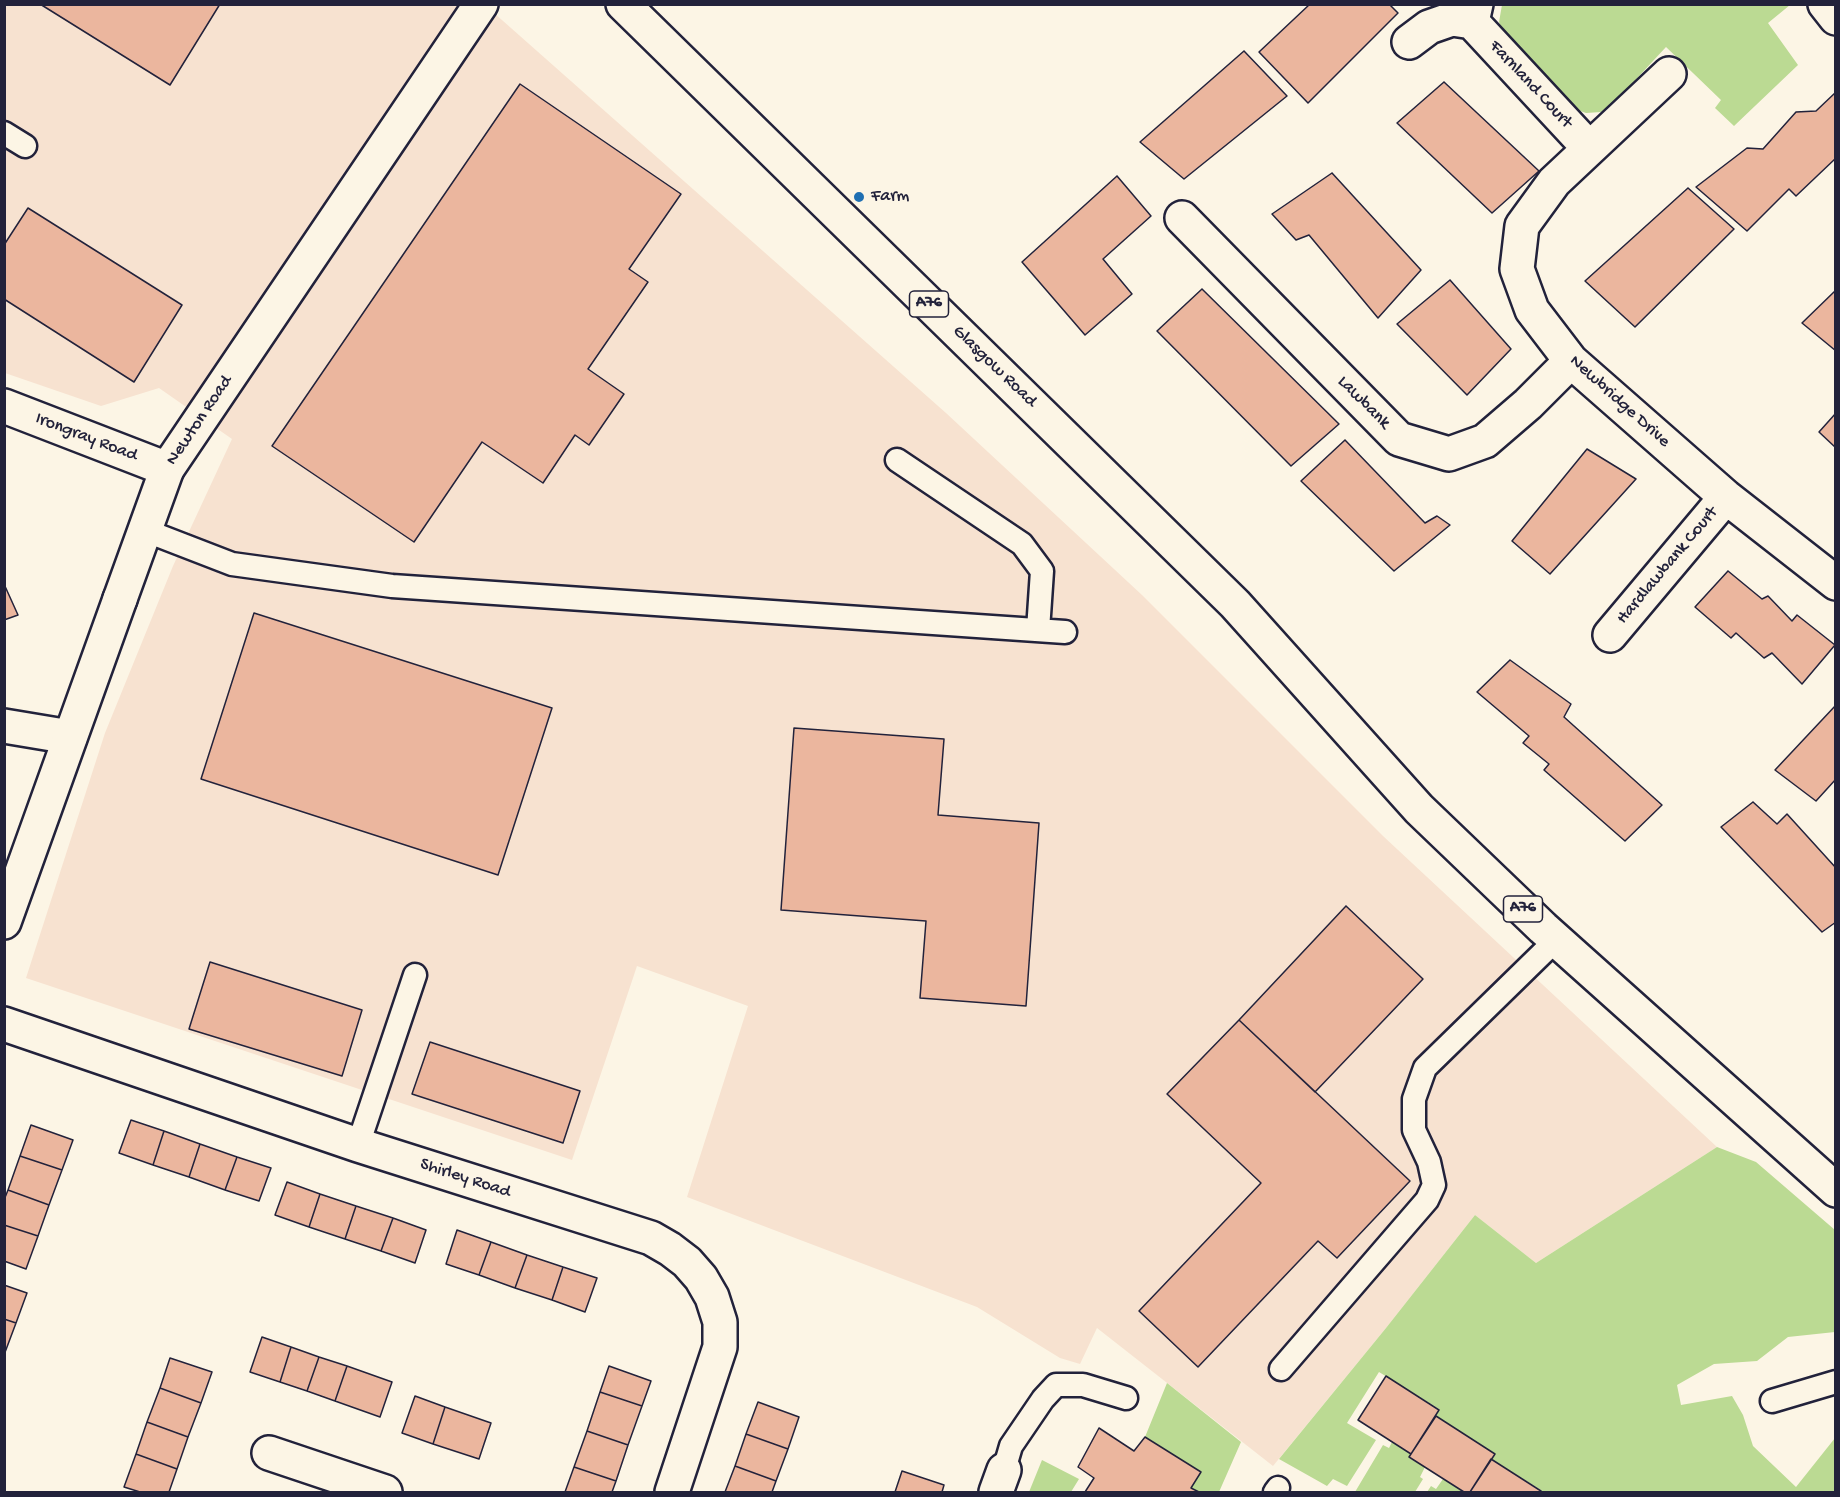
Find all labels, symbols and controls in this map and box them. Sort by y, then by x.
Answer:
street label: Farnland Court [1484,36,1576,134]
place label: Farm [871,186,909,208]
marker: Farm [852,190,866,204]
road number: A76 [910,291,948,317]
street label: Glasgow Road [947,321,1041,413]
street label: Newbridge Drive [1564,351,1674,453]
street label: Newton Road [162,372,238,470]
street label: Lawbank [1332,372,1394,434]
street label: Irongray Road [32,409,140,467]
street label: Hardlawbank Court [1613,503,1723,629]
road number: A76 [1504,896,1543,922]
street label: Shirley Road [417,1154,513,1204]

